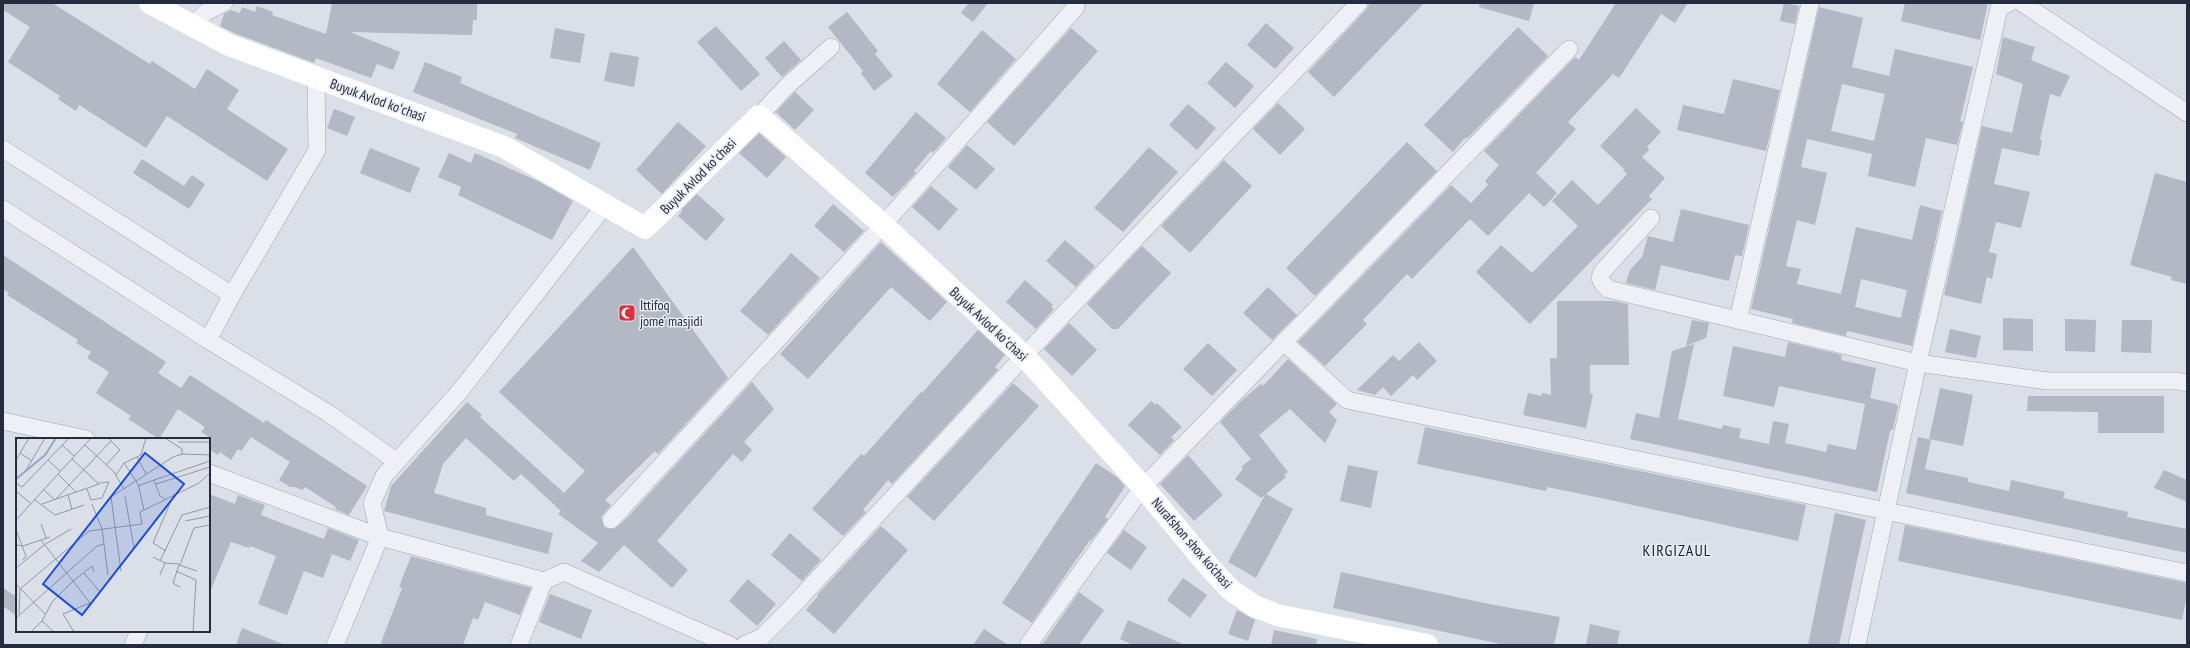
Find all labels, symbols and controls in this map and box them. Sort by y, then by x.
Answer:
street label: Buyuk Avlod koʻchasi [328,74,428,126]
street label: Buyuk Avlod koʻchasi [656,134,740,218]
street label: Buyuk Avlod koʻchasi [946,283,1032,365]
place label: Ittifoq jome’ masjidi [640,296,703,330]
mosque icon: Ittifoq jome’ masjidi [617,303,637,323]
inset map [16,438,210,632]
street label: Nurafshon shox ko'chasi [1148,494,1236,592]
district label: KIRGIZAUL [1643,540,1711,560]

